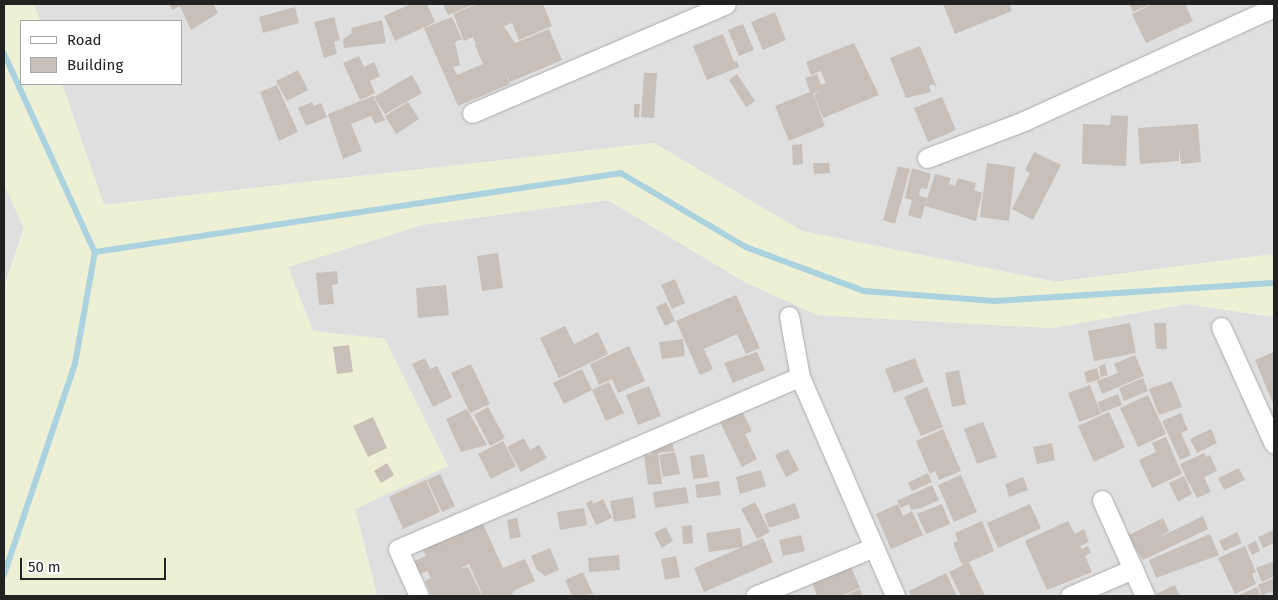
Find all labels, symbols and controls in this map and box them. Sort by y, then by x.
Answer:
legend [20,20,182,85]
text: Road [67,31,102,49]
text: Building [67,56,123,74]
scale bar [22,548,169,580]
text: 50 m [28,558,61,576]

